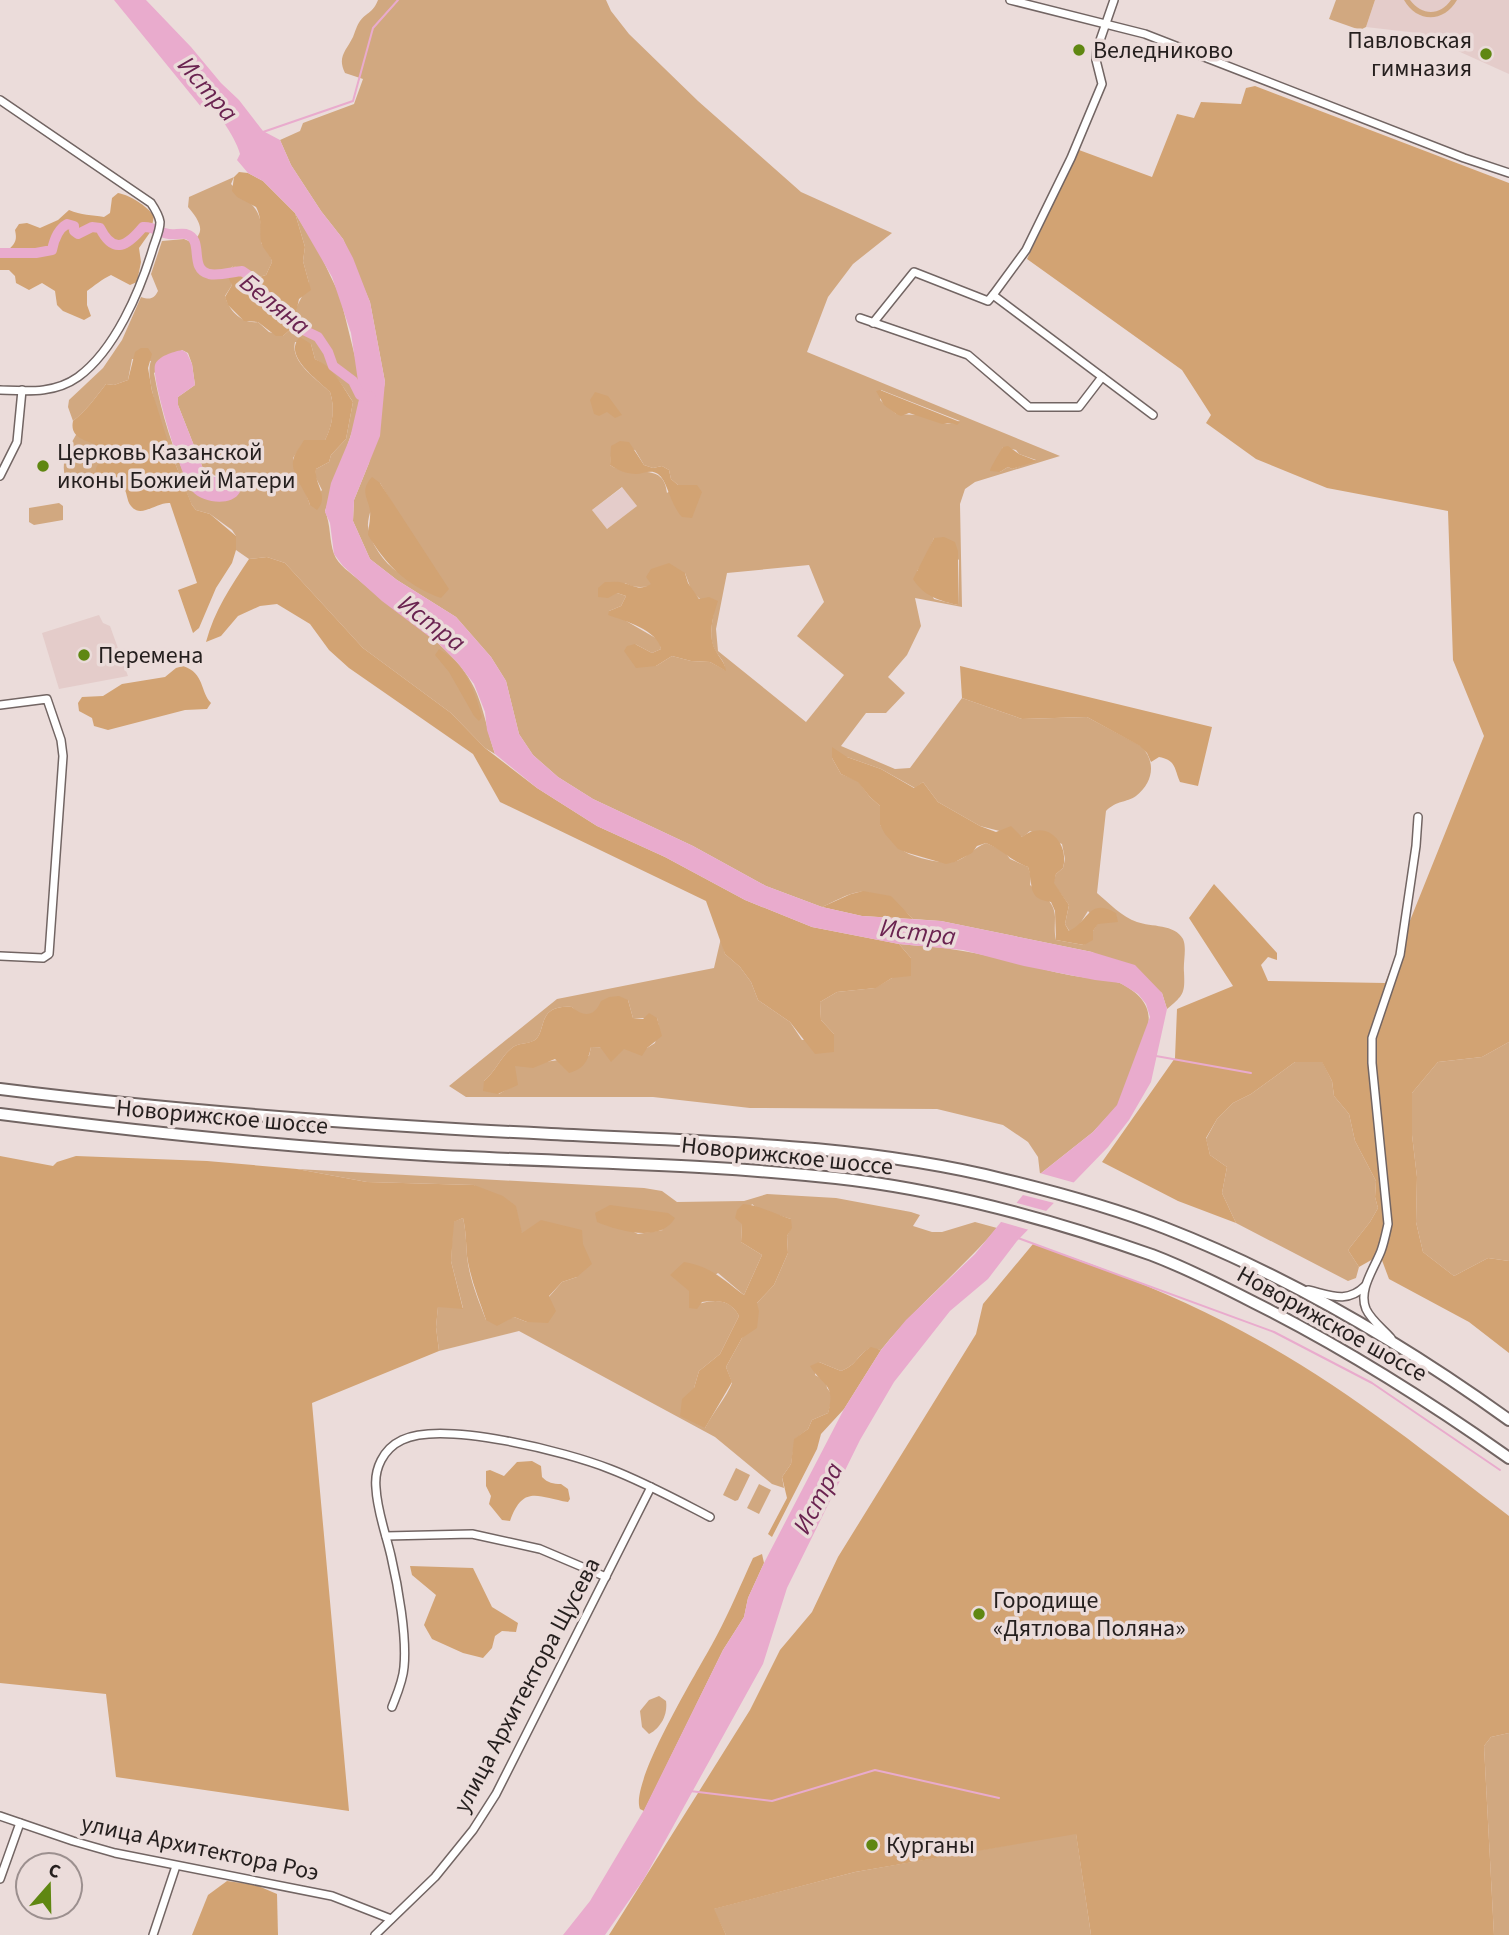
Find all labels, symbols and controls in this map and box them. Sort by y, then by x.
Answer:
place label: Павловская гимназия [1347,23,1472,86]
place label: Веледниково [1093,33,1233,68]
marker: Веледниково [1071,42,1087,58]
marker: Павловская гимназия [1478,46,1494,62]
water label: Истра [169,48,247,130]
water label: Беляна [232,264,318,344]
place label: Церковь Казанской иконы Божией Матери [57,435,295,498]
marker: Церковь Казанской иконы Божией Матери [35,458,51,474]
water label: Истра [390,585,474,661]
place label: Перемена [98,638,203,673]
marker: Перемена [76,647,92,663]
water label: Истра [878,909,958,955]
street label: Новорижское шоссе [115,1090,329,1144]
street label: Новорижское шоссе [679,1127,895,1185]
street label: Новорижское шоссе [1230,1257,1434,1391]
water label: Истра [784,1456,852,1540]
street label: улица Архитектора Щусева [445,1551,609,1819]
place label: Городище «Дятлова Поляна» [993,1583,1185,1646]
marker: Городище «Дятлова Поляна» [971,1606,987,1622]
street label: улица Архитектора Роэ [78,1806,322,1890]
place label: Курганы [886,1828,975,1863]
marker: Курганы [864,1837,880,1853]
north arrow [14,1851,84,1921]
text: С [44,1857,64,1886]

